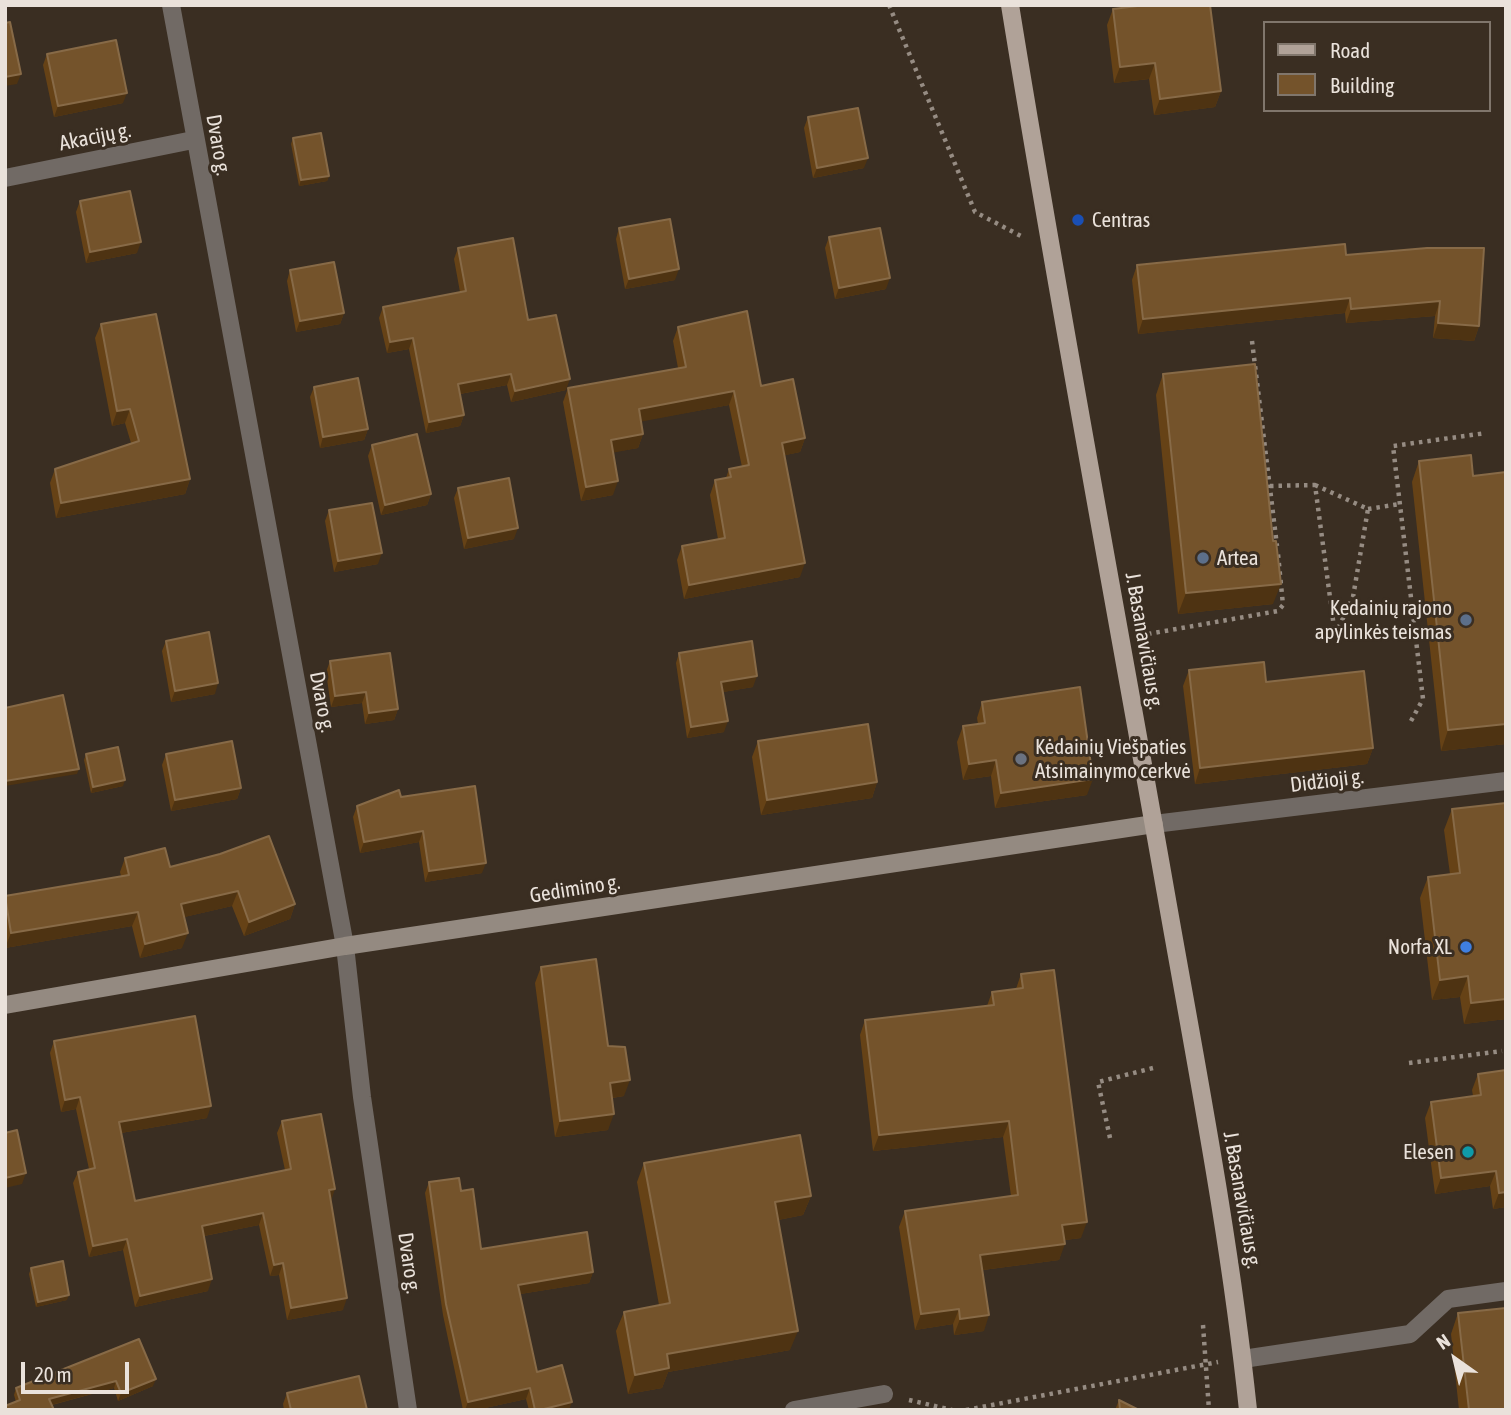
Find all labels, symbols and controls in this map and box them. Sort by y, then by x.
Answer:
legend [1262,21,1490,112]
text: Road [1330,38,1370,62]
text: Building [1330,73,1394,97]
street label: Dvaro g. [200,112,236,178]
street label: Akacijų g. [57,118,133,156]
place label: Centras [1092,207,1150,233]
marker: Centras [1070,212,1086,228]
place label: Artea [1217,545,1258,571]
marker: Artea [1195,550,1211,566]
street label: J. Basanavičiaus g. [1120,570,1168,712]
place label: Kedainių rajono apylinkės teismas [1315,595,1452,645]
marker: Kedainių rajono apylinkės teismas [1458,612,1474,628]
street label: Dvaro g. [304,669,340,735]
place label: Kėdainių Viešpaties Atsimainymo cerkvė [1035,734,1191,784]
marker: Kėdainių Viešpaties Atsimainymo cerkvė [1013,751,1029,767]
street label: Didžioji g. [1289,764,1365,798]
street label: Gedimino g. [528,869,622,909]
place label: Norfa XL [1388,934,1452,960]
marker: Norfa XL [1458,939,1474,955]
street label: J. Basanavičiaus g. [1218,1129,1266,1271]
place label: Elesen [1403,1139,1454,1165]
marker: Elesen [1460,1144,1476,1160]
street label: Dvaro g. [392,1231,426,1295]
north arrow [1420,1324,1490,1394]
text: N [1432,1329,1454,1354]
scale bar [24,1348,133,1392]
text: 20 m [34,1362,72,1386]

